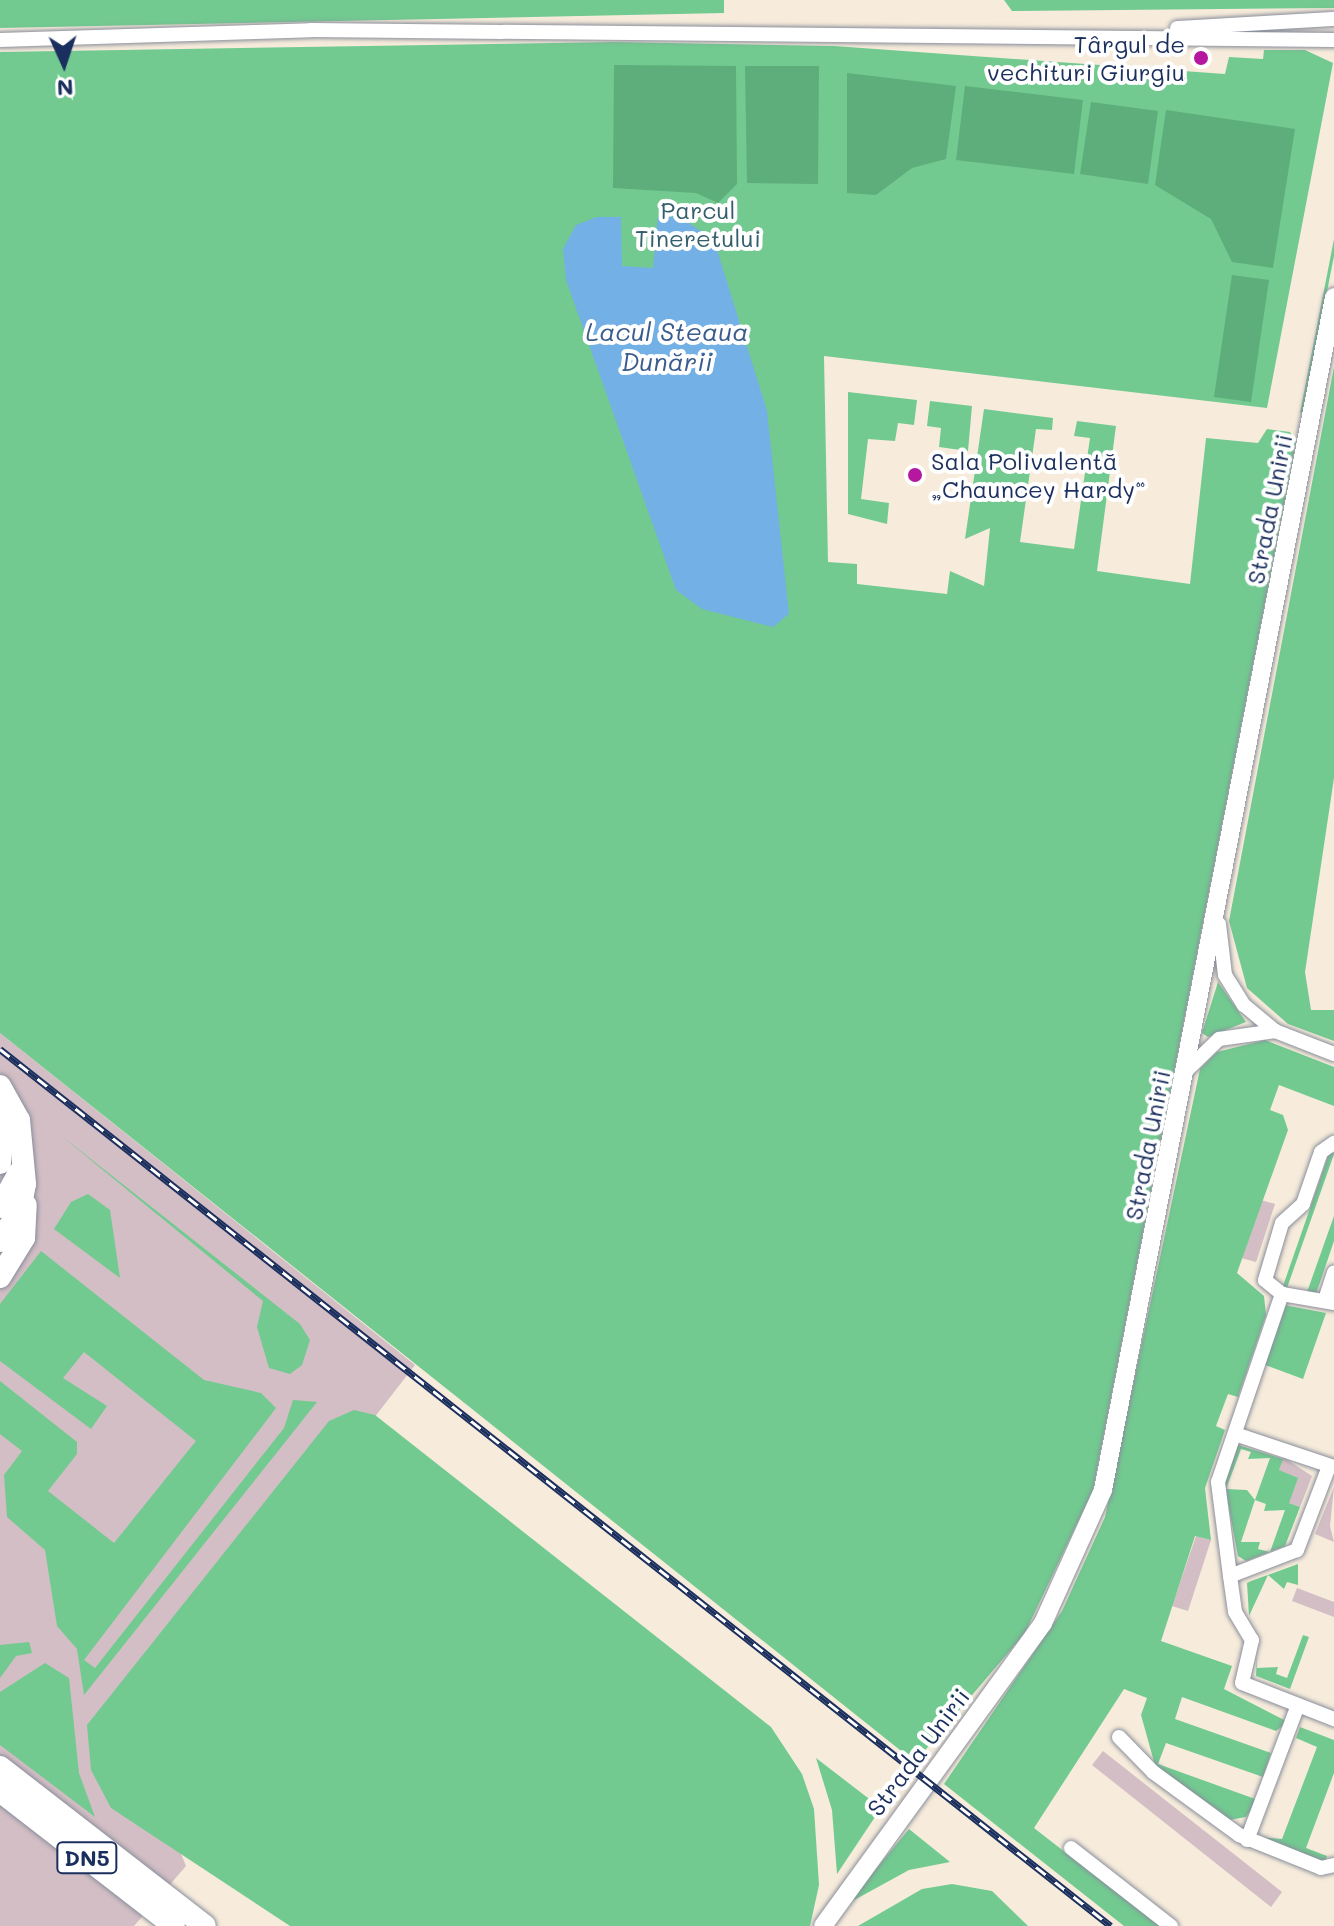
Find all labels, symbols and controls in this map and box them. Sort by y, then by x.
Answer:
north arrow [24,24,104,104]
place label: Târgul de vechituri Giurgiu [987,30,1185,86]
marker: Târgul de vechituri Giurgiu [1192,49,1210,67]
text: N [56,74,74,103]
park label: Parcul Tineretului [635,196,761,252]
water label: Lacul Steaua Dunării [585,316,749,378]
street label: Strada Unirii [1240,431,1298,587]
place label: Sala Polivalentă „Chauncey Hardy“ [931,447,1146,503]
marker: Sala Polivalentă „Chauncey Hardy“ [906,466,924,484]
street label: Strada Unirii [1118,1067,1176,1223]
street label: Strada Unirii [861,1683,975,1821]
road number: DN5 [55,1840,119,1876]

